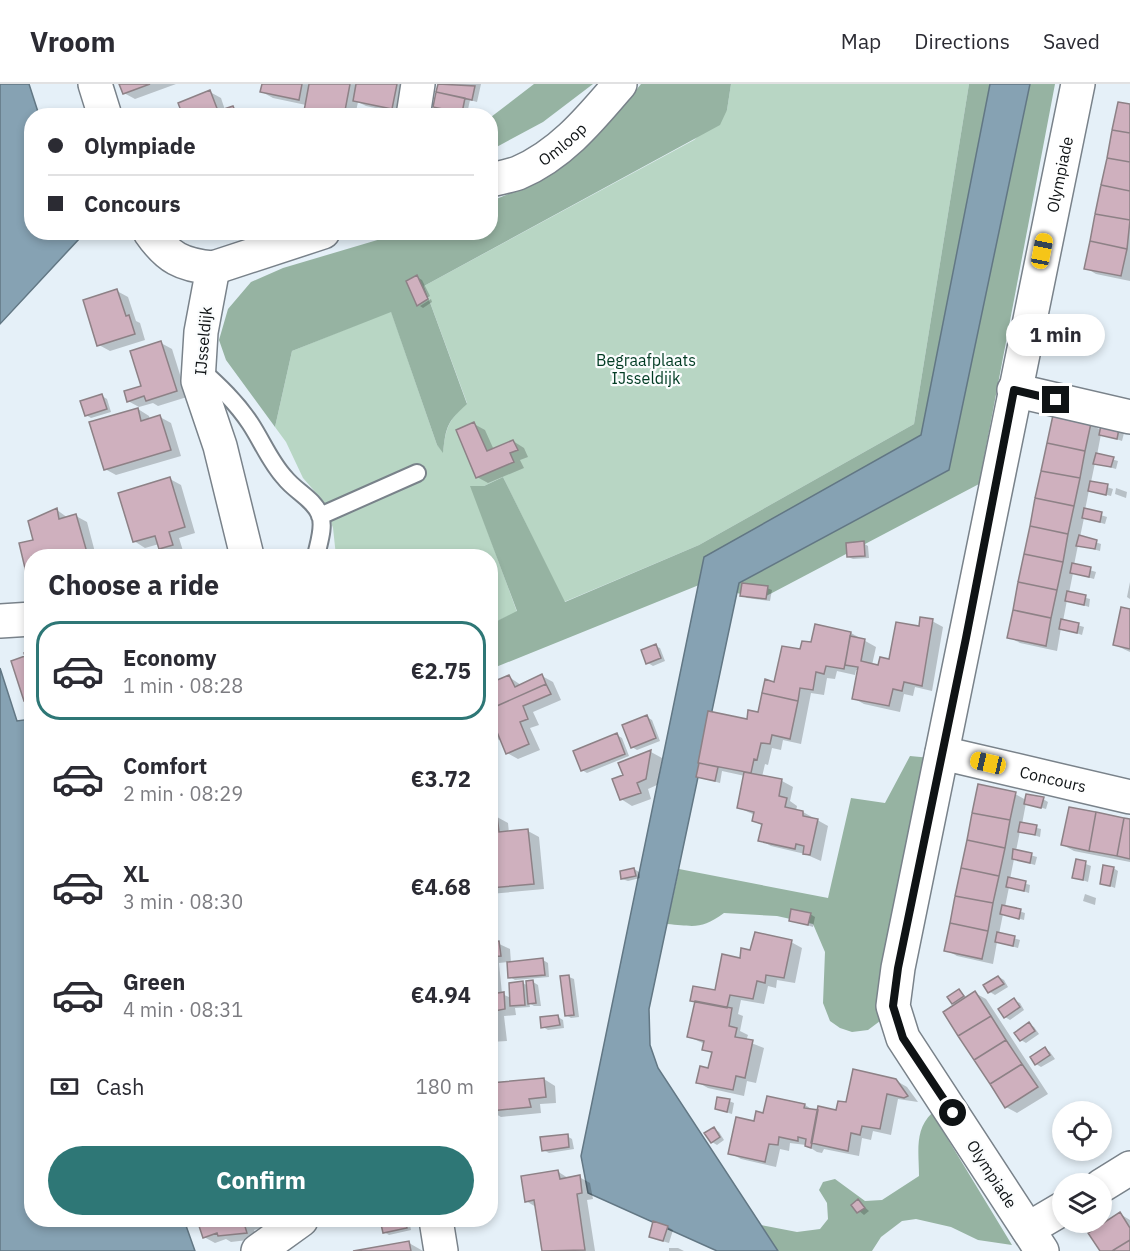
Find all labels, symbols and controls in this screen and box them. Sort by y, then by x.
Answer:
text: Vroom [30,23,115,60]
text: Map [841,27,881,55]
text: Directions [914,27,1010,55]
text: Saved [1043,27,1100,55]
street label: Omloop [534,118,591,170]
text: Olympiade [84,131,196,160]
street label: Olympiade [1042,134,1077,214]
text: Concours [84,189,181,218]
car [1030,232,1054,270]
street label: IJsseldijk [190,305,216,376]
callout: 1 min [1006,313,1106,355]
text: 1 min [1029,321,1082,348]
park label: Begraafplaats IJsseldijk [596,350,696,388]
route end [1042,386,1069,413]
text: Choose a ride [48,567,219,602]
text: Economy [123,643,217,672]
icon: car [51,644,105,698]
text: €2.75 [411,656,471,685]
text: 1 min · 08:28 [123,672,243,699]
car [968,750,1008,776]
text: Comfort [123,751,207,780]
icon: car [51,752,105,806]
street label: Concours [1018,762,1088,796]
text: €3.72 [411,764,471,793]
text: 2 min · 08:29 [123,780,243,807]
text: XL [123,859,149,888]
icon: car [51,860,105,914]
text: €4.68 [411,872,471,901]
text: 3 min · 08:30 [123,888,243,915]
text: Green [123,967,185,996]
icon: car [51,968,105,1022]
text: €4.94 [411,980,471,1009]
text: 4 min · 08:31 [123,996,243,1023]
icon: cash [48,1070,81,1103]
text: Cash [96,1072,145,1101]
text: 180 m [416,1073,474,1100]
route start [939,1099,966,1126]
map controls [1052,1101,1112,1233]
button: locate [1052,1101,1112,1161]
street label: Olympiade [963,1136,1022,1212]
button: Confirm [48,1146,474,1215]
button: layers [1052,1173,1112,1233]

